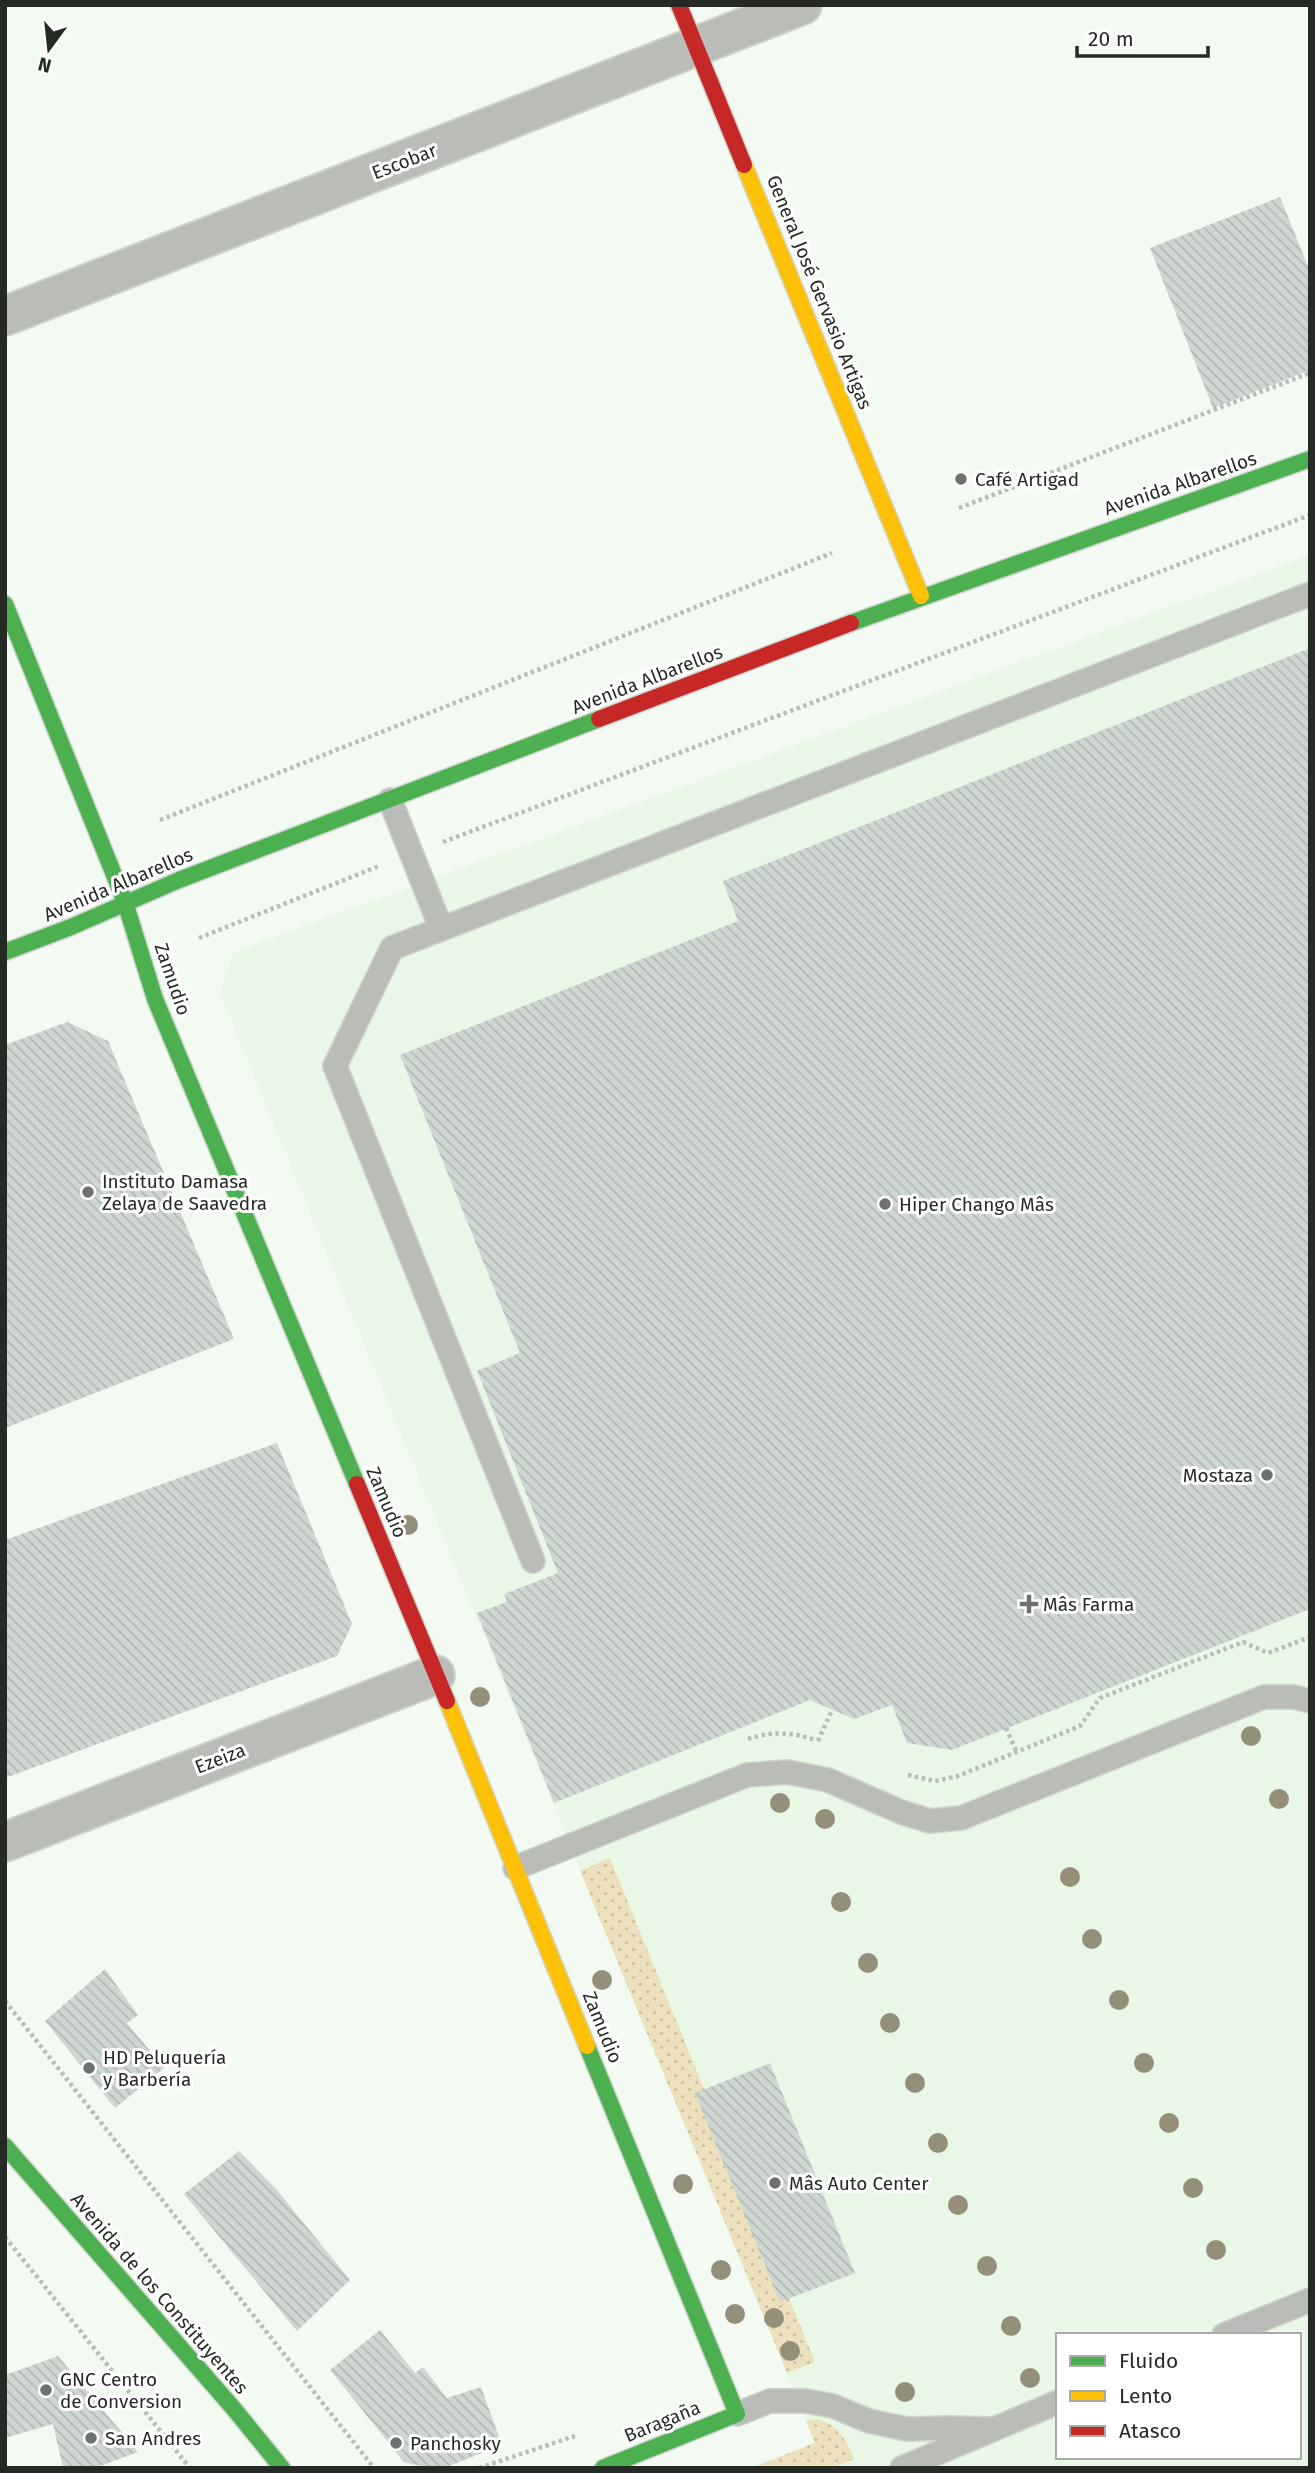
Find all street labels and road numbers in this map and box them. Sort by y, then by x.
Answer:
street label: Escobar [369,138,440,184]
street label: General José Gervasio Artigas [762,172,877,413]
street label: Avenida Albarellos [1101,447,1260,520]
street label: Avenida Albarellos [568,640,726,719]
street label: Avenida Albarellos [40,843,196,926]
street label: Zamudio [149,940,196,1018]
street label: Zamudio [361,1463,412,1541]
street label: Ezeiza [192,1738,249,1779]
street label: Zamudio [578,1988,627,2066]
street label: Avenida de los Constituyentes [66,2188,253,2399]
street label: Baragaña [621,2396,704,2447]

